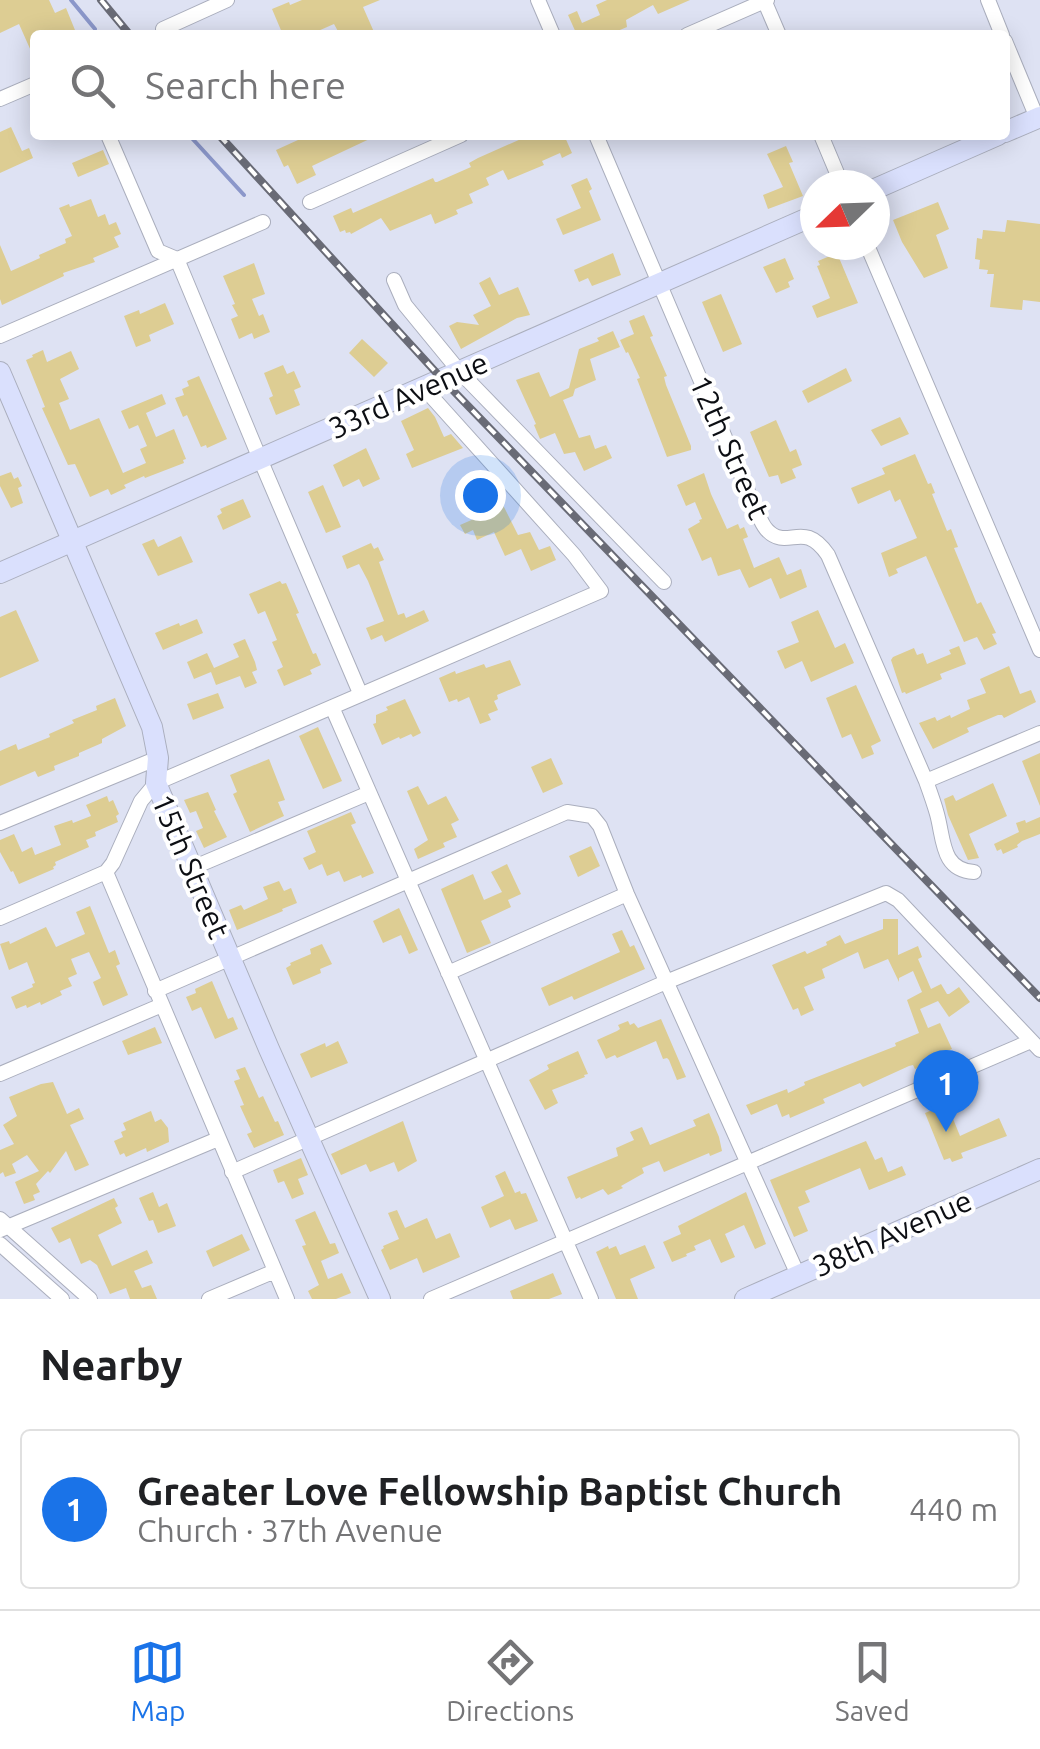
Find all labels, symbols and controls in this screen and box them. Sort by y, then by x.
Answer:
search box [30,30,1010,140]
icon: search [65,58,120,113]
text: Search here [145,64,346,106]
north arrow [800,170,890,260]
street label: 33rd Avenue [323,345,493,445]
street label: 12th Street [683,370,777,524]
your location [455,470,506,521]
street label: 15th Street [145,789,237,943]
pin: 1 [914,1050,978,1132]
street label: 38th Avenue [807,1183,977,1283]
text: Nearby [40,1341,183,1388]
text: Greater Love Fellowship Baptist Church [137,1470,842,1512]
text: 1 [65,1491,84,1527]
text: 440 m [909,1491,998,1527]
text: Church · 37th Avenue [137,1512,443,1548]
tab: Map [130,1635,186,1726]
tab: Directions [446,1635,574,1726]
tab: Saved [835,1635,910,1726]

